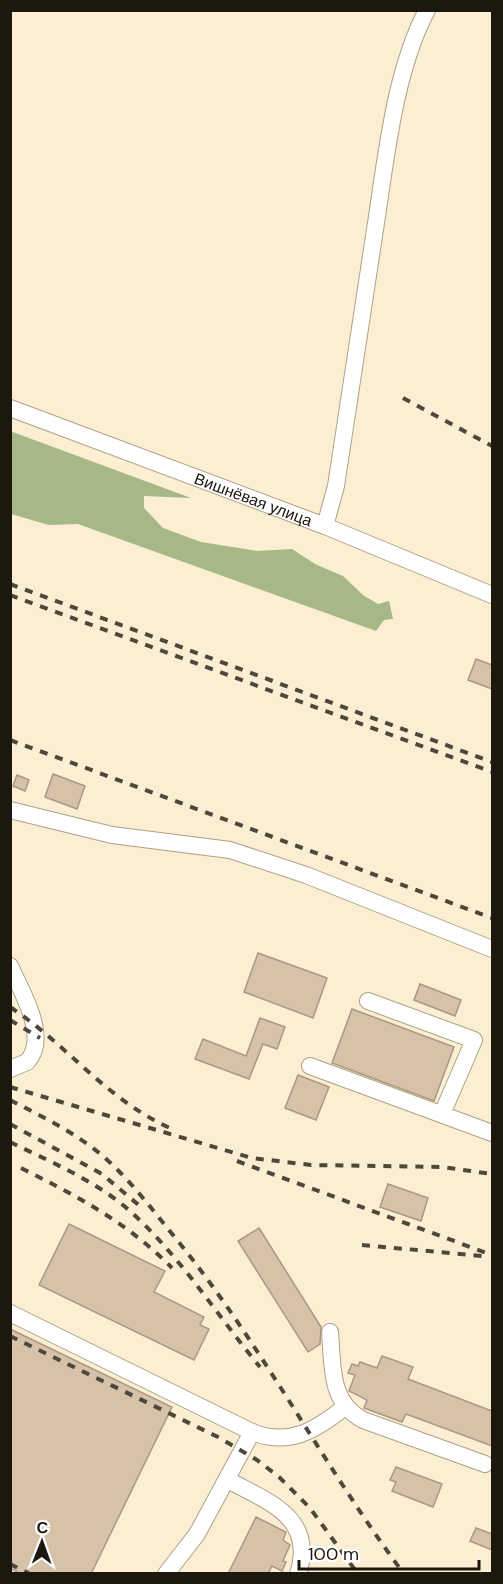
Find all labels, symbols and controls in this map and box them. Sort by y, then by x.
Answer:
street label: Вишнёвая улица [191,468,315,531]
north arrow [12,1512,72,1572]
text: С [36,1517,49,1538]
scale bar [299,1533,479,1571]
text: 100 m [308,1542,359,1566]

